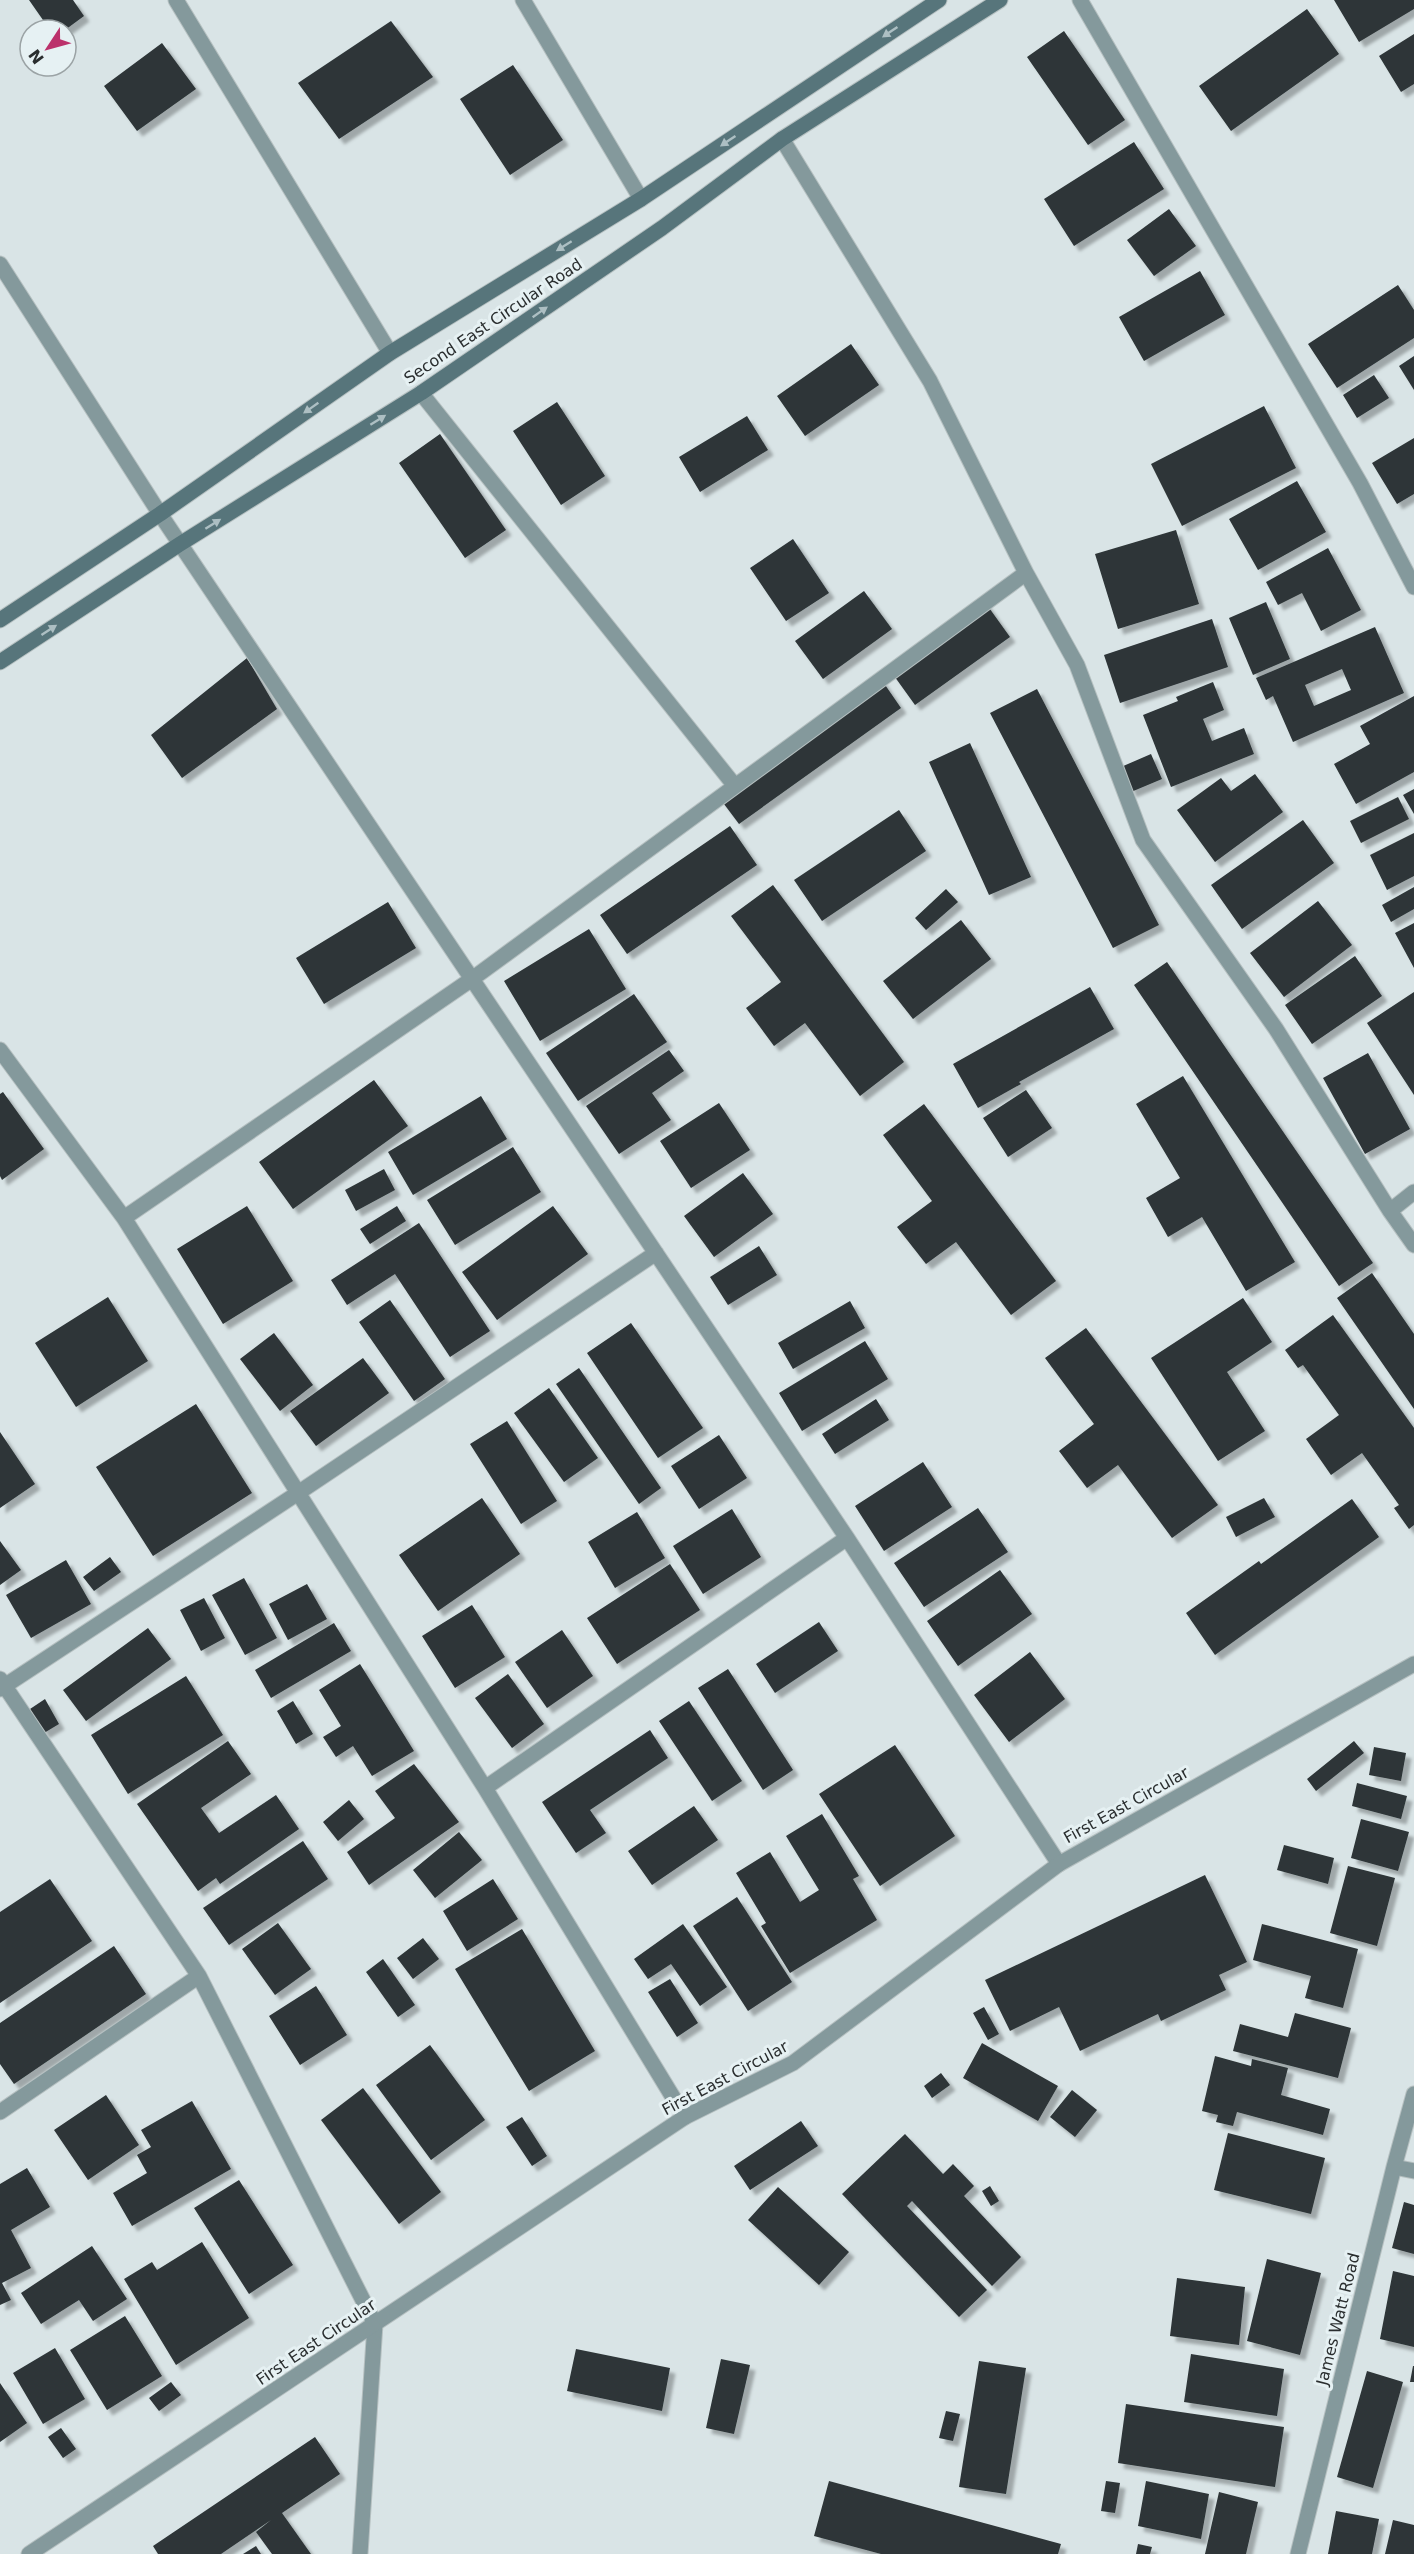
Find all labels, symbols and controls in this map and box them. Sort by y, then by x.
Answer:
north arrow [18,18,78,78]
one-way arrow [882,27,898,38]
text: N [25,46,48,68]
one-way arrow [720,135,736,147]
one-way arrow [556,241,572,252]
street label: Second East Circular Road [400,254,586,388]
one-way arrow [531,306,547,318]
one-way arrow [304,402,320,414]
one-way arrow [370,415,386,426]
one-way arrow [204,518,221,529]
one-way arrow [41,625,57,636]
street label: First East Circular [1060,1763,1192,1847]
street label: First East Circular [659,2037,792,2119]
street label: James Watt Road [1312,2251,1364,2388]
street label: First East Circular [253,2295,380,2389]

